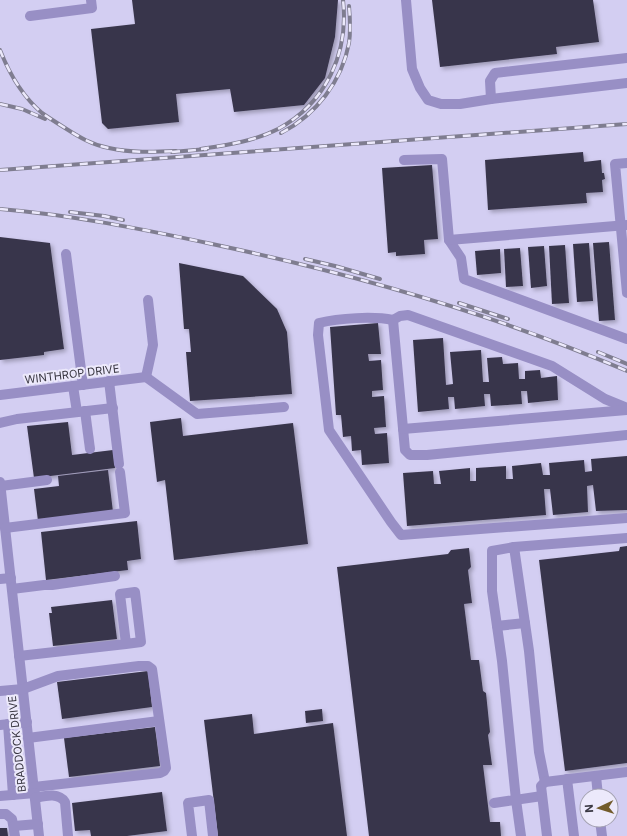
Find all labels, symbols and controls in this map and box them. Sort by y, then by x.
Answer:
street label: WINTHROP DRIVE [24,361,120,387]
street label: BRADDOCK DRIVE [5,695,29,793]
north arrow [579,788,619,828]
text: N [582,804,596,813]

